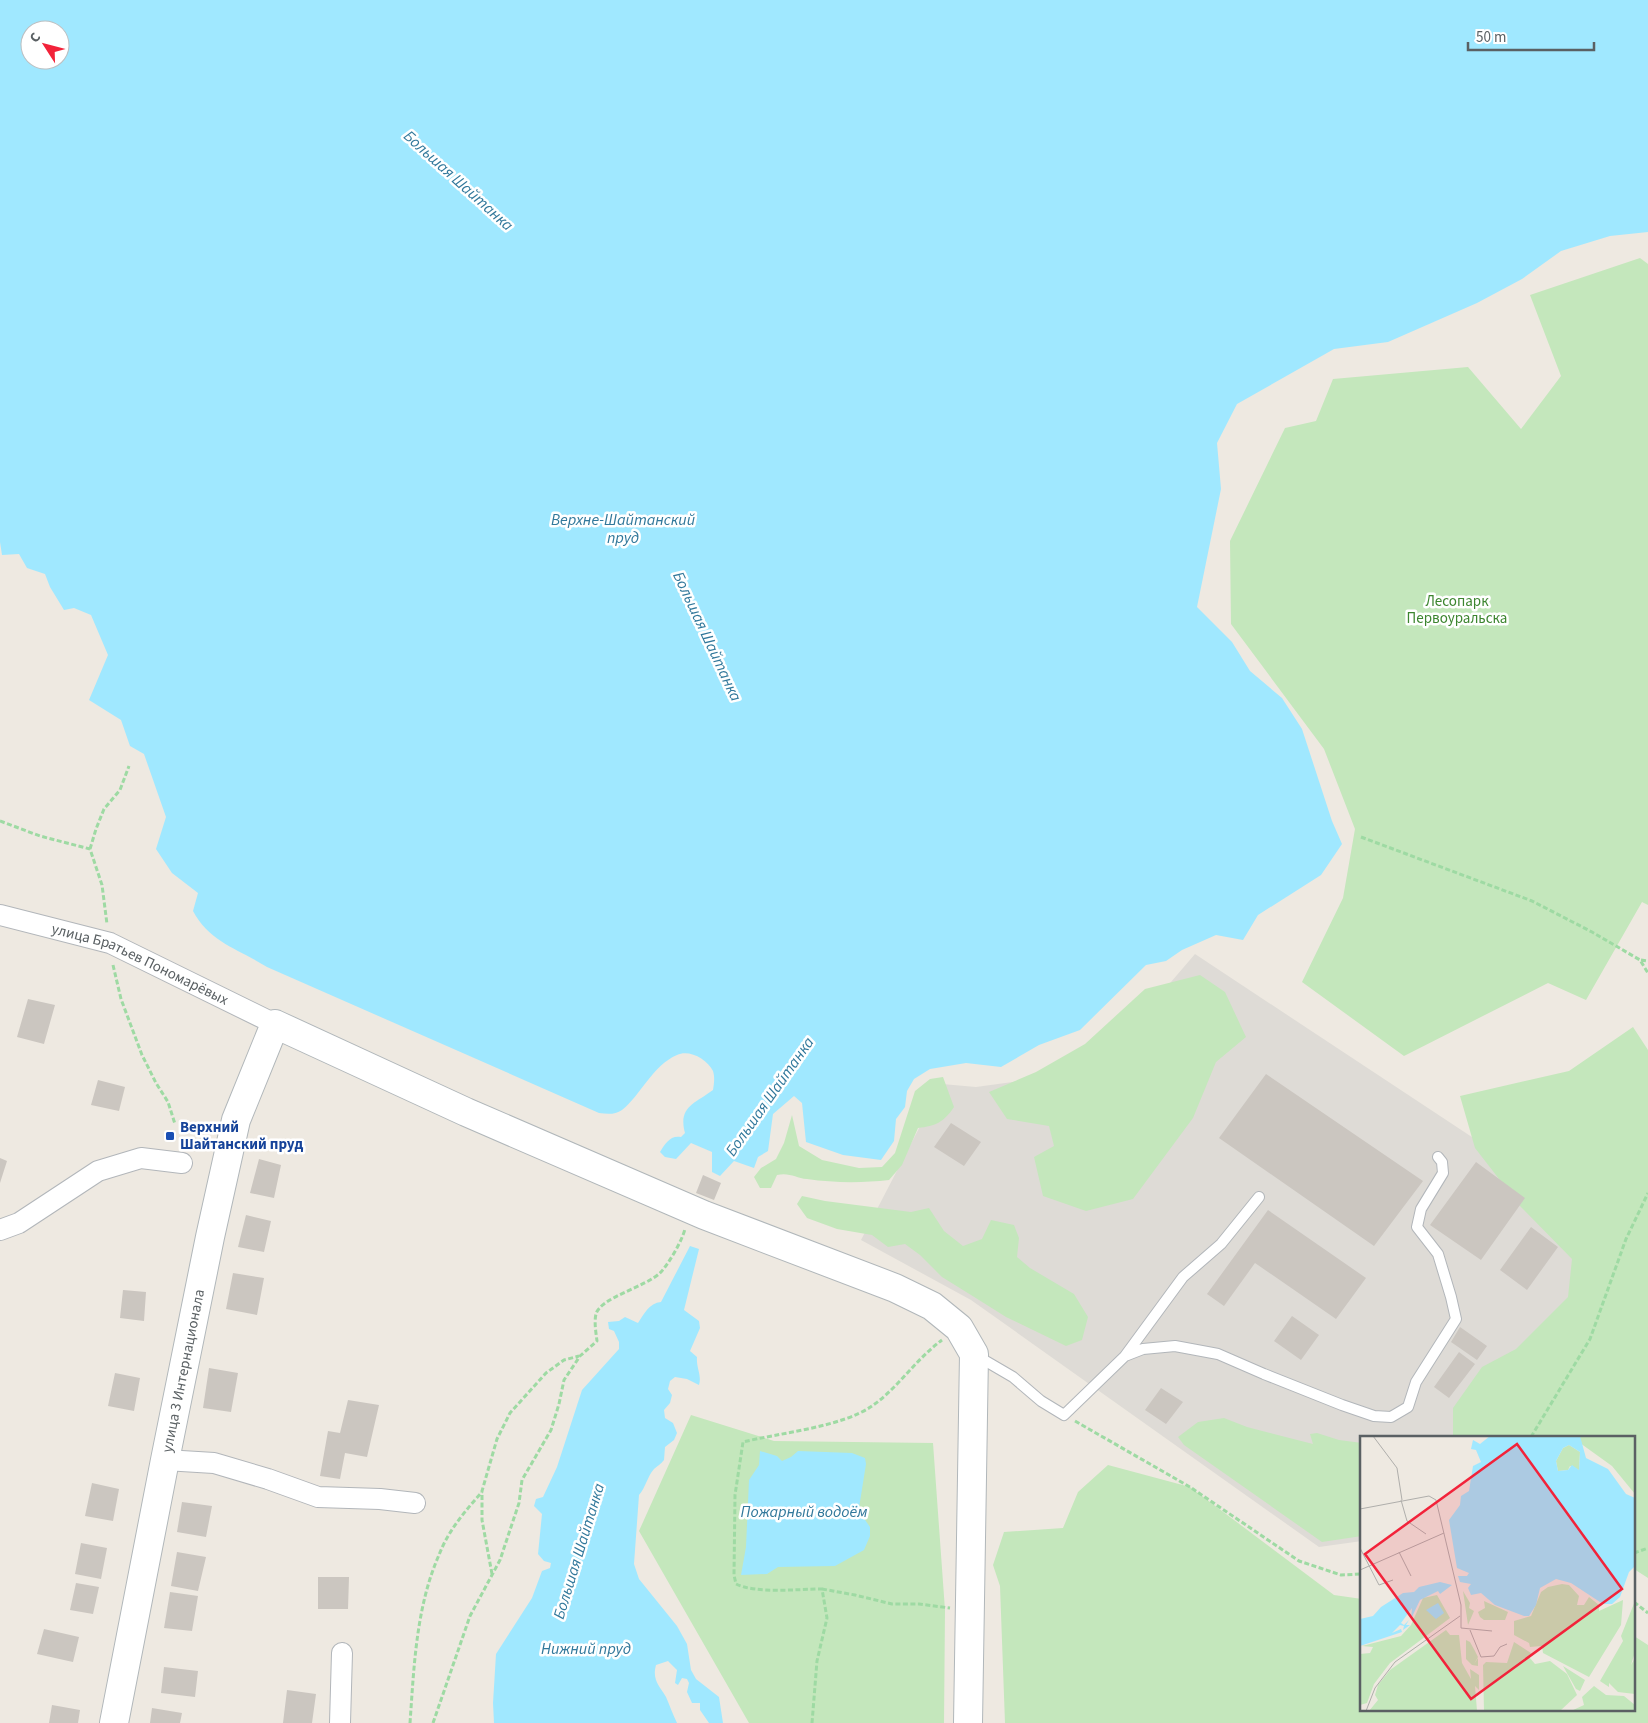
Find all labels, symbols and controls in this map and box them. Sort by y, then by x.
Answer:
north arrow [20,20,70,70]
scale bar [1468,20,1594,52]
text: 50 m [1476,27,1506,48]
text: С [25,29,46,47]
water label: Большая Шайтанка [399,125,518,236]
water label: Верхне-Шайтанский пруд [551,509,695,549]
water label: Большая Шайтанка [667,568,747,705]
park label: Лесопарк Первоуральска [1407,591,1507,629]
street label: улица Братьев Пономарёвых [49,919,232,1011]
water label: Большая Шайтанка [720,1032,819,1161]
place label: Верхний Шайтанский пруд [180,1117,303,1155]
marker: Верхний Шайтанский пруд [164,1130,176,1142]
street label: улица 3 Интернационала [157,1287,210,1454]
inset map [1360,1436,1636,1710]
water label: Большая Шайтанка [548,1480,610,1622]
water label: Пожарный водоём [741,1501,867,1523]
water label: Нижний пруд [541,1638,631,1660]

